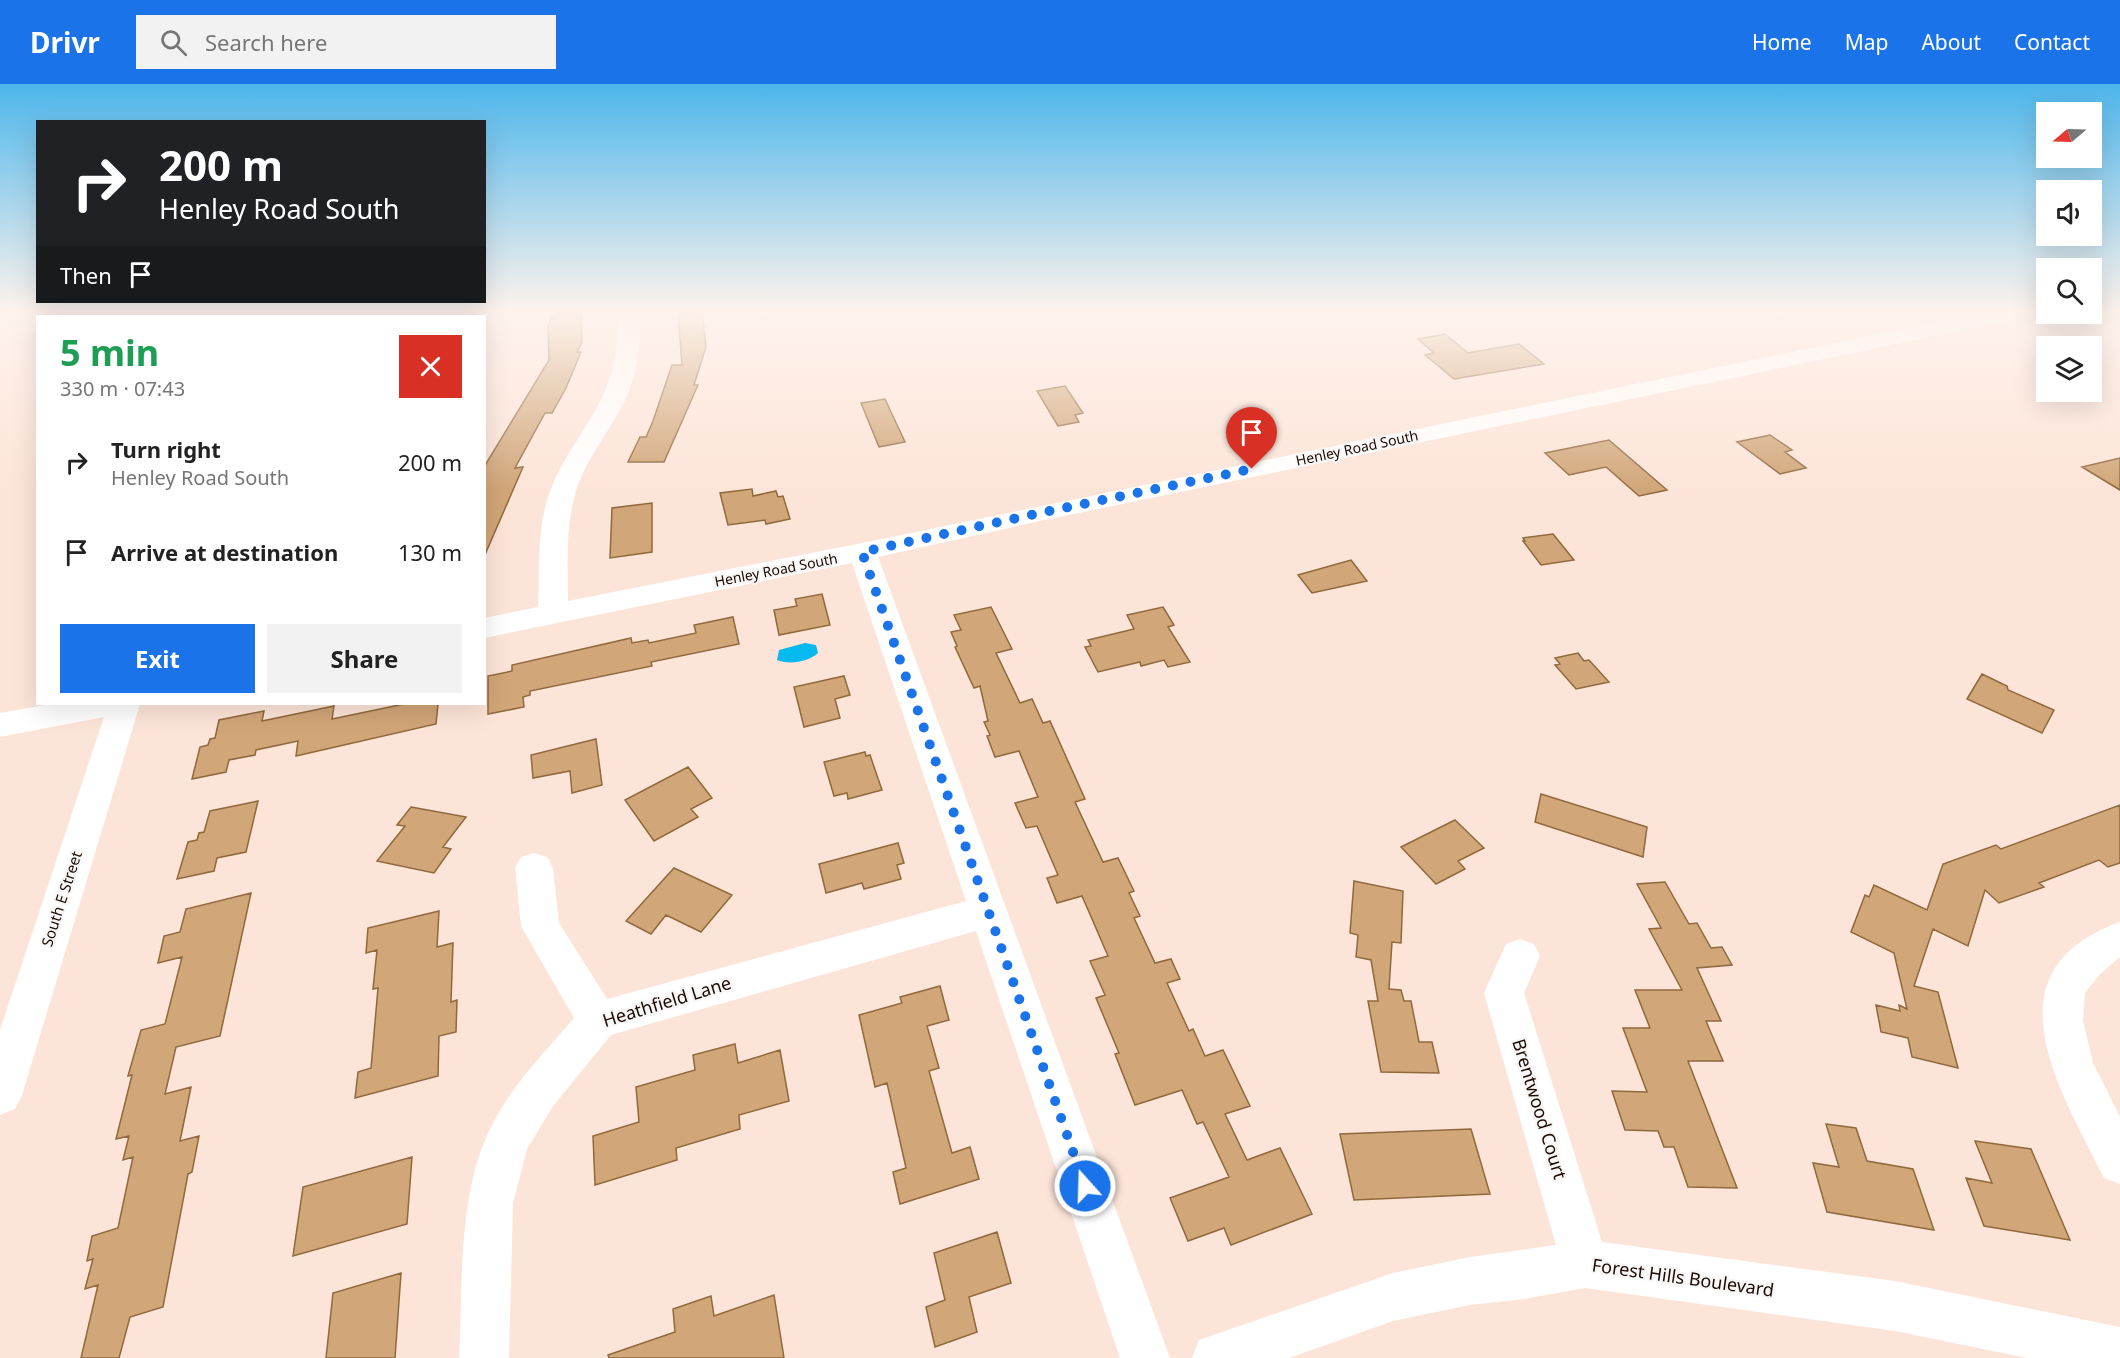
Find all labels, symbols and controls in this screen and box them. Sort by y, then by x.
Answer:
search box [136,15,556,69]
text: Drivr [30,23,100,61]
icon: search [157,26,190,59]
text: Search here [205,27,327,57]
text: Home [1752,28,1812,56]
text: Map [1845,28,1888,56]
text: About [1921,28,1981,56]
text: Contact [2014,28,2090,56]
north arrow [2036,102,2102,168]
map controls [2036,102,2102,402]
text: 200 m [159,136,283,193]
icon: right [60,144,138,222]
button: sound [2036,180,2102,246]
text: Henley Road South [159,190,400,227]
icon: arrive [124,258,157,291]
button: search [2036,258,2102,324]
text: Then [60,260,112,290]
text: 5 min [60,328,159,377]
button: close [399,335,462,398]
button: layers [2036,336,2102,402]
text: 330 m · 07:43 [60,375,185,402]
pin [1226,407,1277,469]
icon: arrive [1235,416,1268,449]
street label: Henley Road South [1294,425,1420,470]
text: Turn right [111,434,221,464]
icon: right [60,446,93,479]
text: 200 m [398,447,462,477]
text: Henley Road South [111,464,289,491]
icon: arrive [60,536,93,569]
text: Arrive at destination [111,537,338,567]
text: 130 m [398,537,462,567]
street label: Henley Road South [713,548,839,591]
button: Exit [60,624,255,693]
button: Share [267,624,462,693]
street label: South E Street [36,848,86,949]
street label: Heathfield Lane [599,970,734,1032]
street label: Brentwood Court [1507,1036,1573,1182]
position arrow [1053,1154,1117,1218]
street label: Forest Hills Boulevard [1591,1252,1776,1302]

